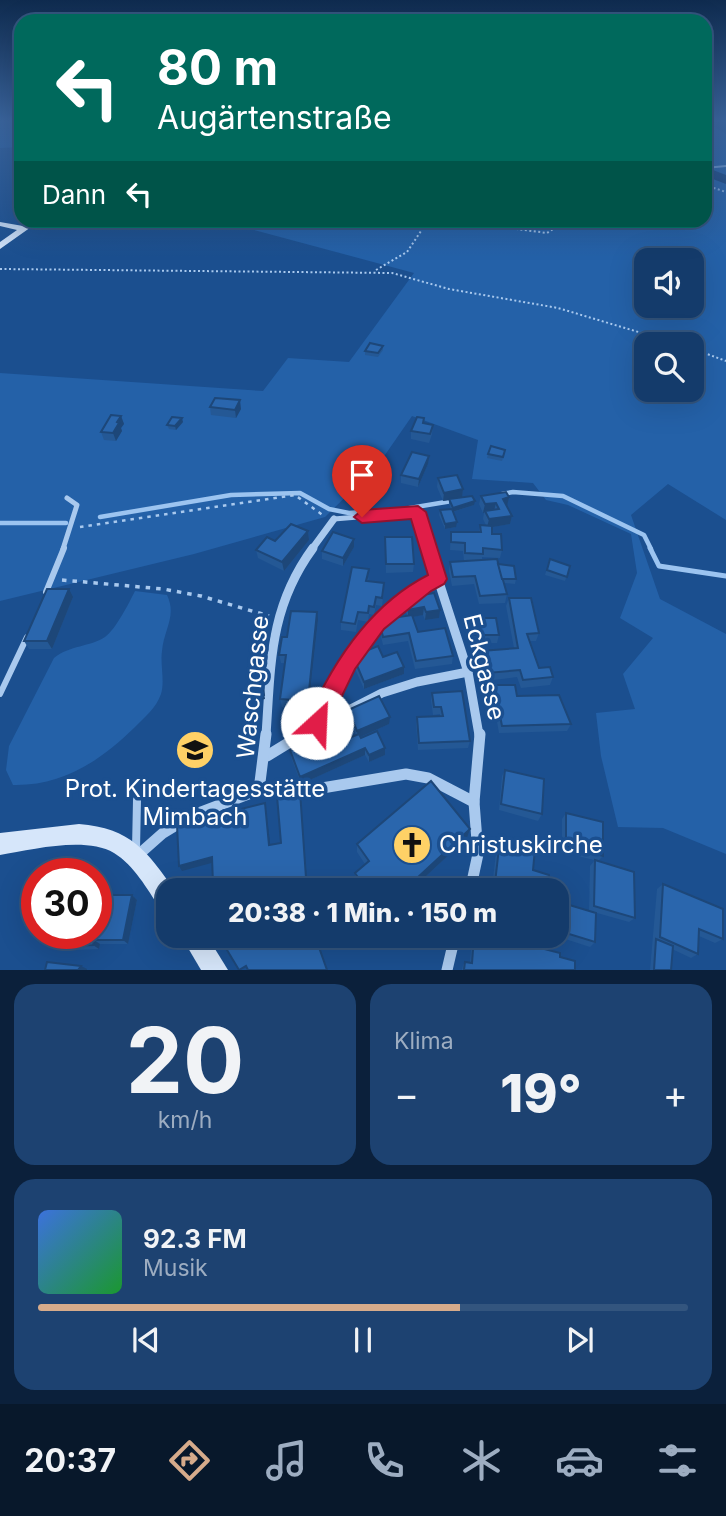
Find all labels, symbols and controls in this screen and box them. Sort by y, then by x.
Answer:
text: 80 m [157,38,278,97]
icon: left [42,42,133,133]
text: Augärtenstraße [157,98,392,137]
icon: left [120,175,158,213]
text: Dann [42,179,106,210]
map controls [634,248,704,402]
button: sound [634,248,704,318]
button: search [634,332,704,402]
pin [332,445,392,517]
icon: arrive [343,456,381,494]
street label: Eckgasse [457,611,512,723]
street label: Waschgasse [231,614,274,760]
position arrow [280,686,354,760]
school or university icon: Prot. Kindertagesstätte Mimbach [174,729,216,771]
place label: Prot. Kindertagesstätte Mimbach [65,774,325,831]
church icon: Christuskirche [391,824,433,866]
place label: Christuskirche [439,830,603,859]
speed limit sign: 30 [21,858,112,949]
text: 20:38 · 1 Min. · 150 m [228,897,497,928]
text: 20 [126,1005,244,1115]
text: Klima [394,1027,454,1055]
text: 19° [500,1062,582,1125]
text: − [394,1071,419,1117]
text: + [663,1071,688,1117]
text: km/h [158,1106,212,1134]
text: 92.3 FM [143,1223,247,1254]
text: Musik [143,1254,208,1282]
icon: previous [127,1321,165,1359]
icon: pause [344,1321,382,1359]
icon: next [561,1321,599,1359]
icon: directions [165,1436,214,1485]
icon: music [262,1436,311,1485]
icon: phone [360,1436,409,1485]
icon: climate [457,1436,506,1485]
icon: car [555,1436,604,1485]
icon: filters [653,1436,702,1485]
text: 20:37 [24,1441,116,1480]

